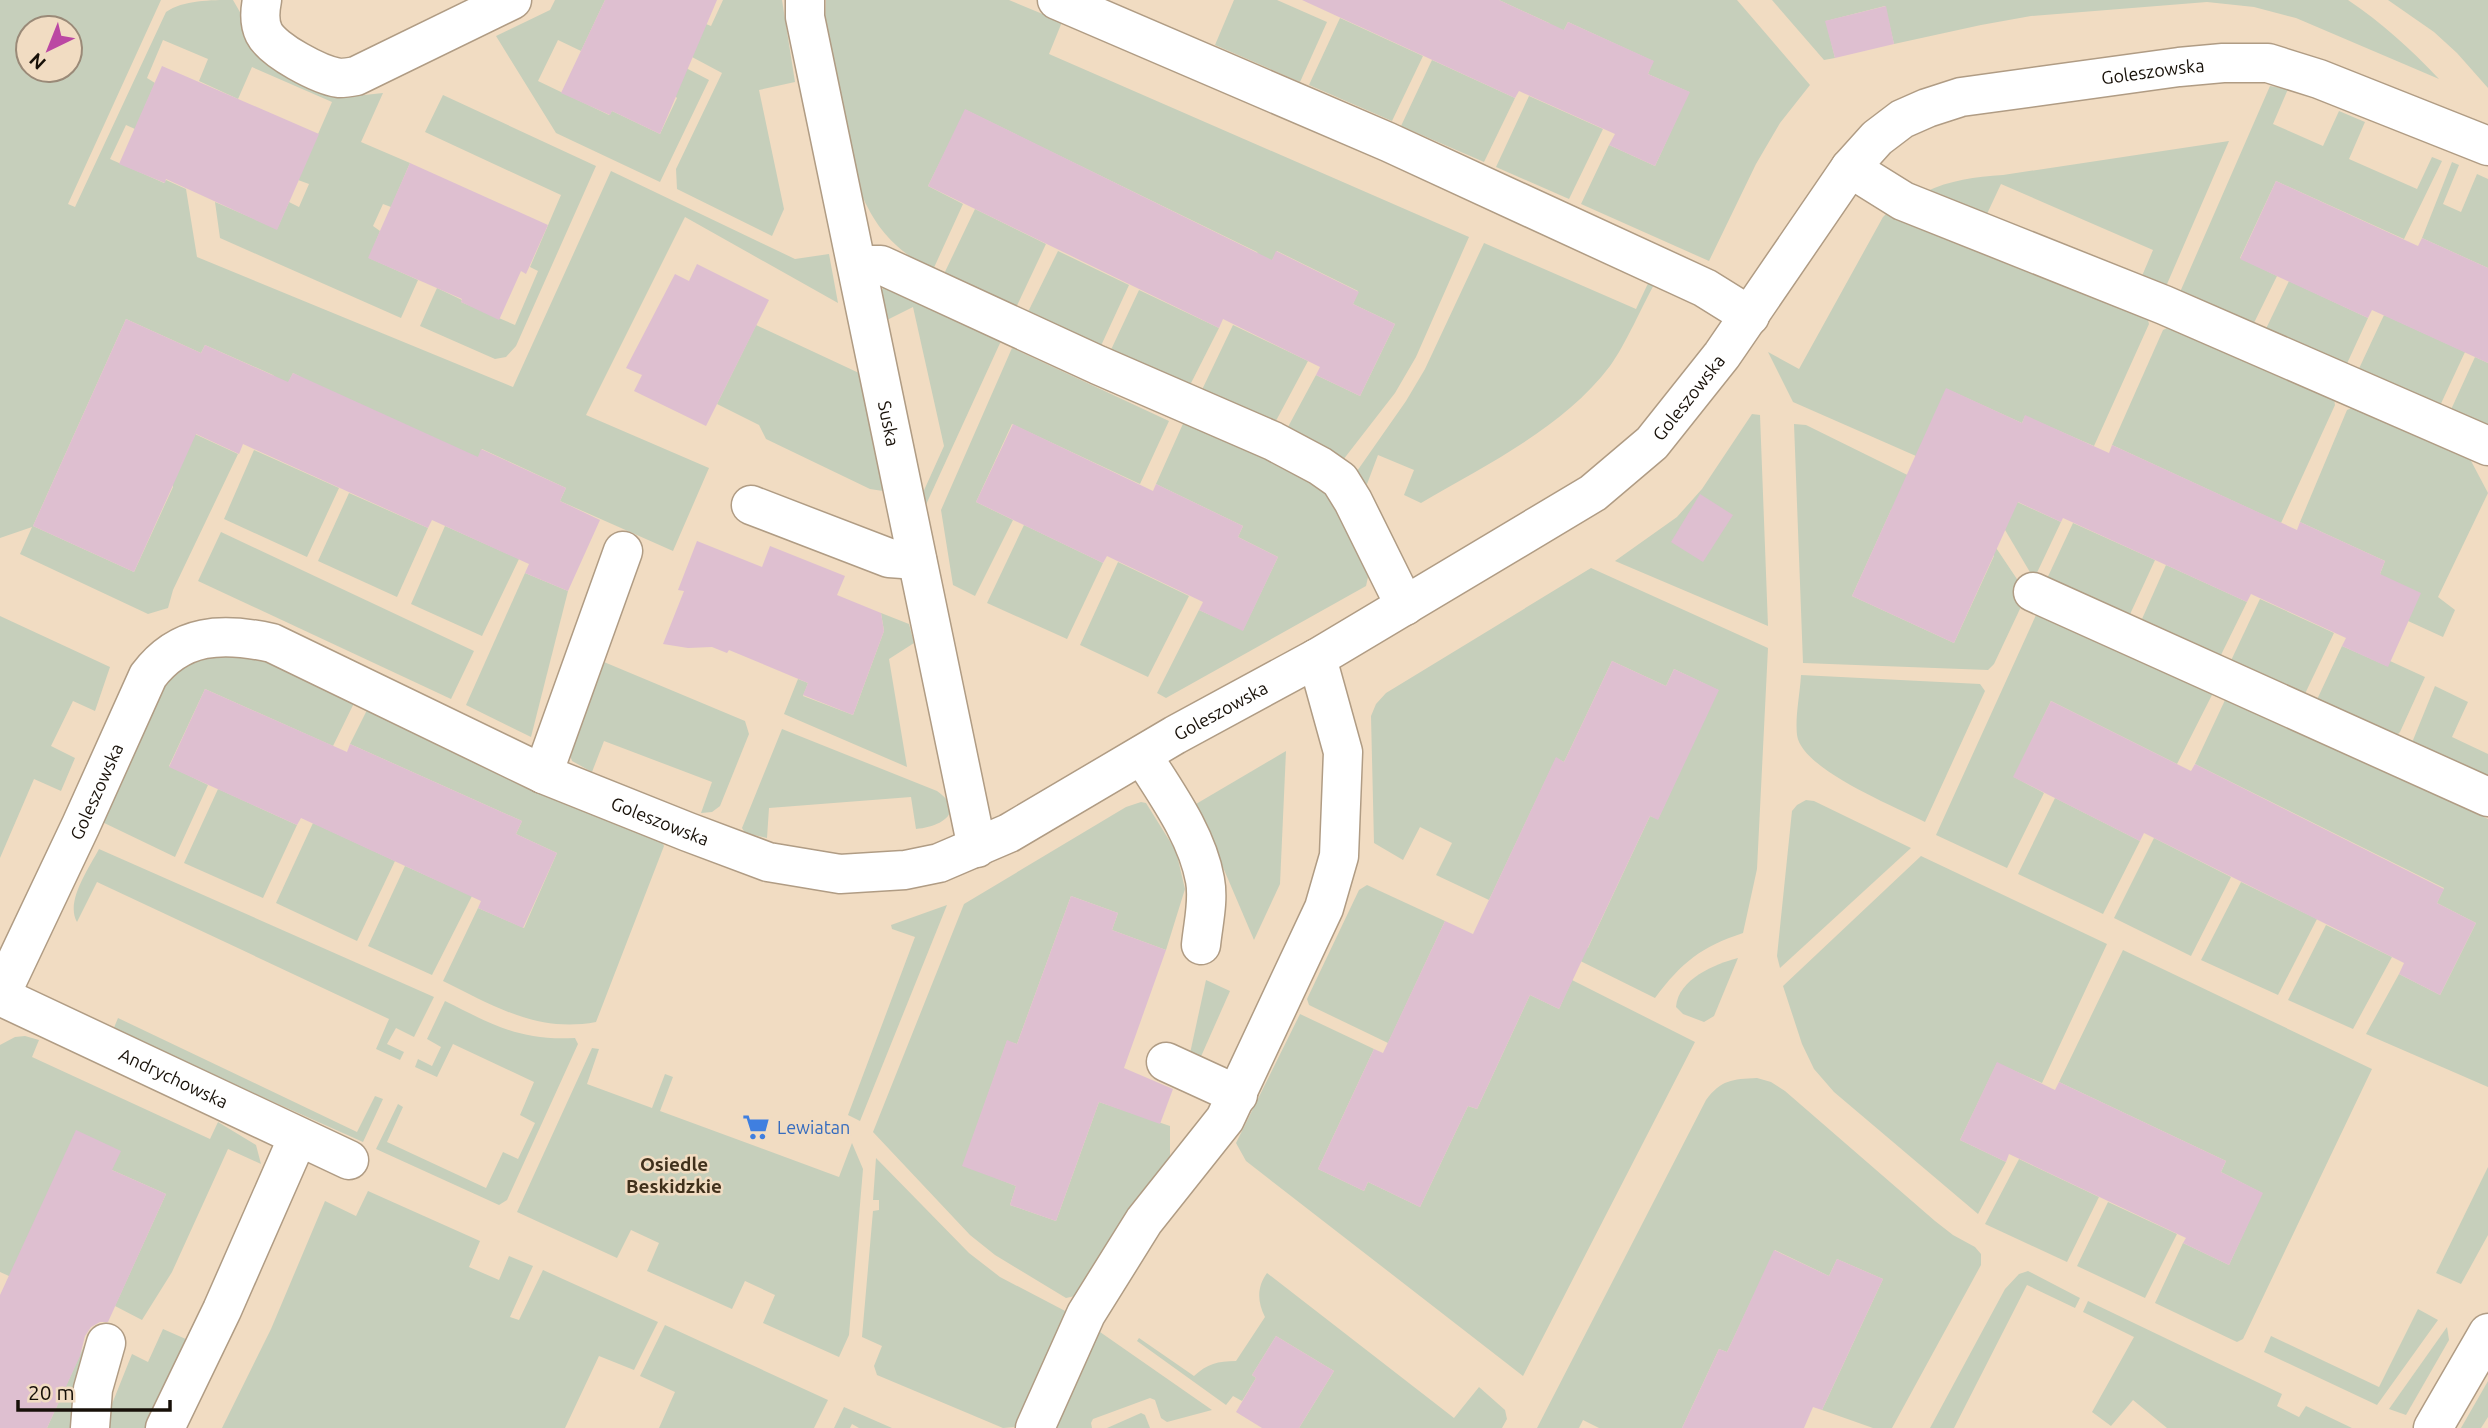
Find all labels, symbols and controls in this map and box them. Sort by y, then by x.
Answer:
north arrow [14,14,84,84]
text: N [25,49,50,74]
street label: Goleszowska [2100,55,2205,88]
street label: Goleszowska [1648,350,1728,444]
street label: Suska [875,399,904,448]
street label: Goleszowska [1170,677,1271,744]
street label: Goleszowska [66,740,126,843]
street label: Goleszowska [608,792,712,849]
street label: Andrychowska [116,1044,231,1112]
supermarket icon: Lewiatan [741,1112,771,1142]
place label: Lewiatan [777,1117,850,1137]
district label: Osiedle Beskidzkie [626,1153,722,1197]
scale bar [18,1368,170,1412]
text: 20 m [28,1380,75,1404]

